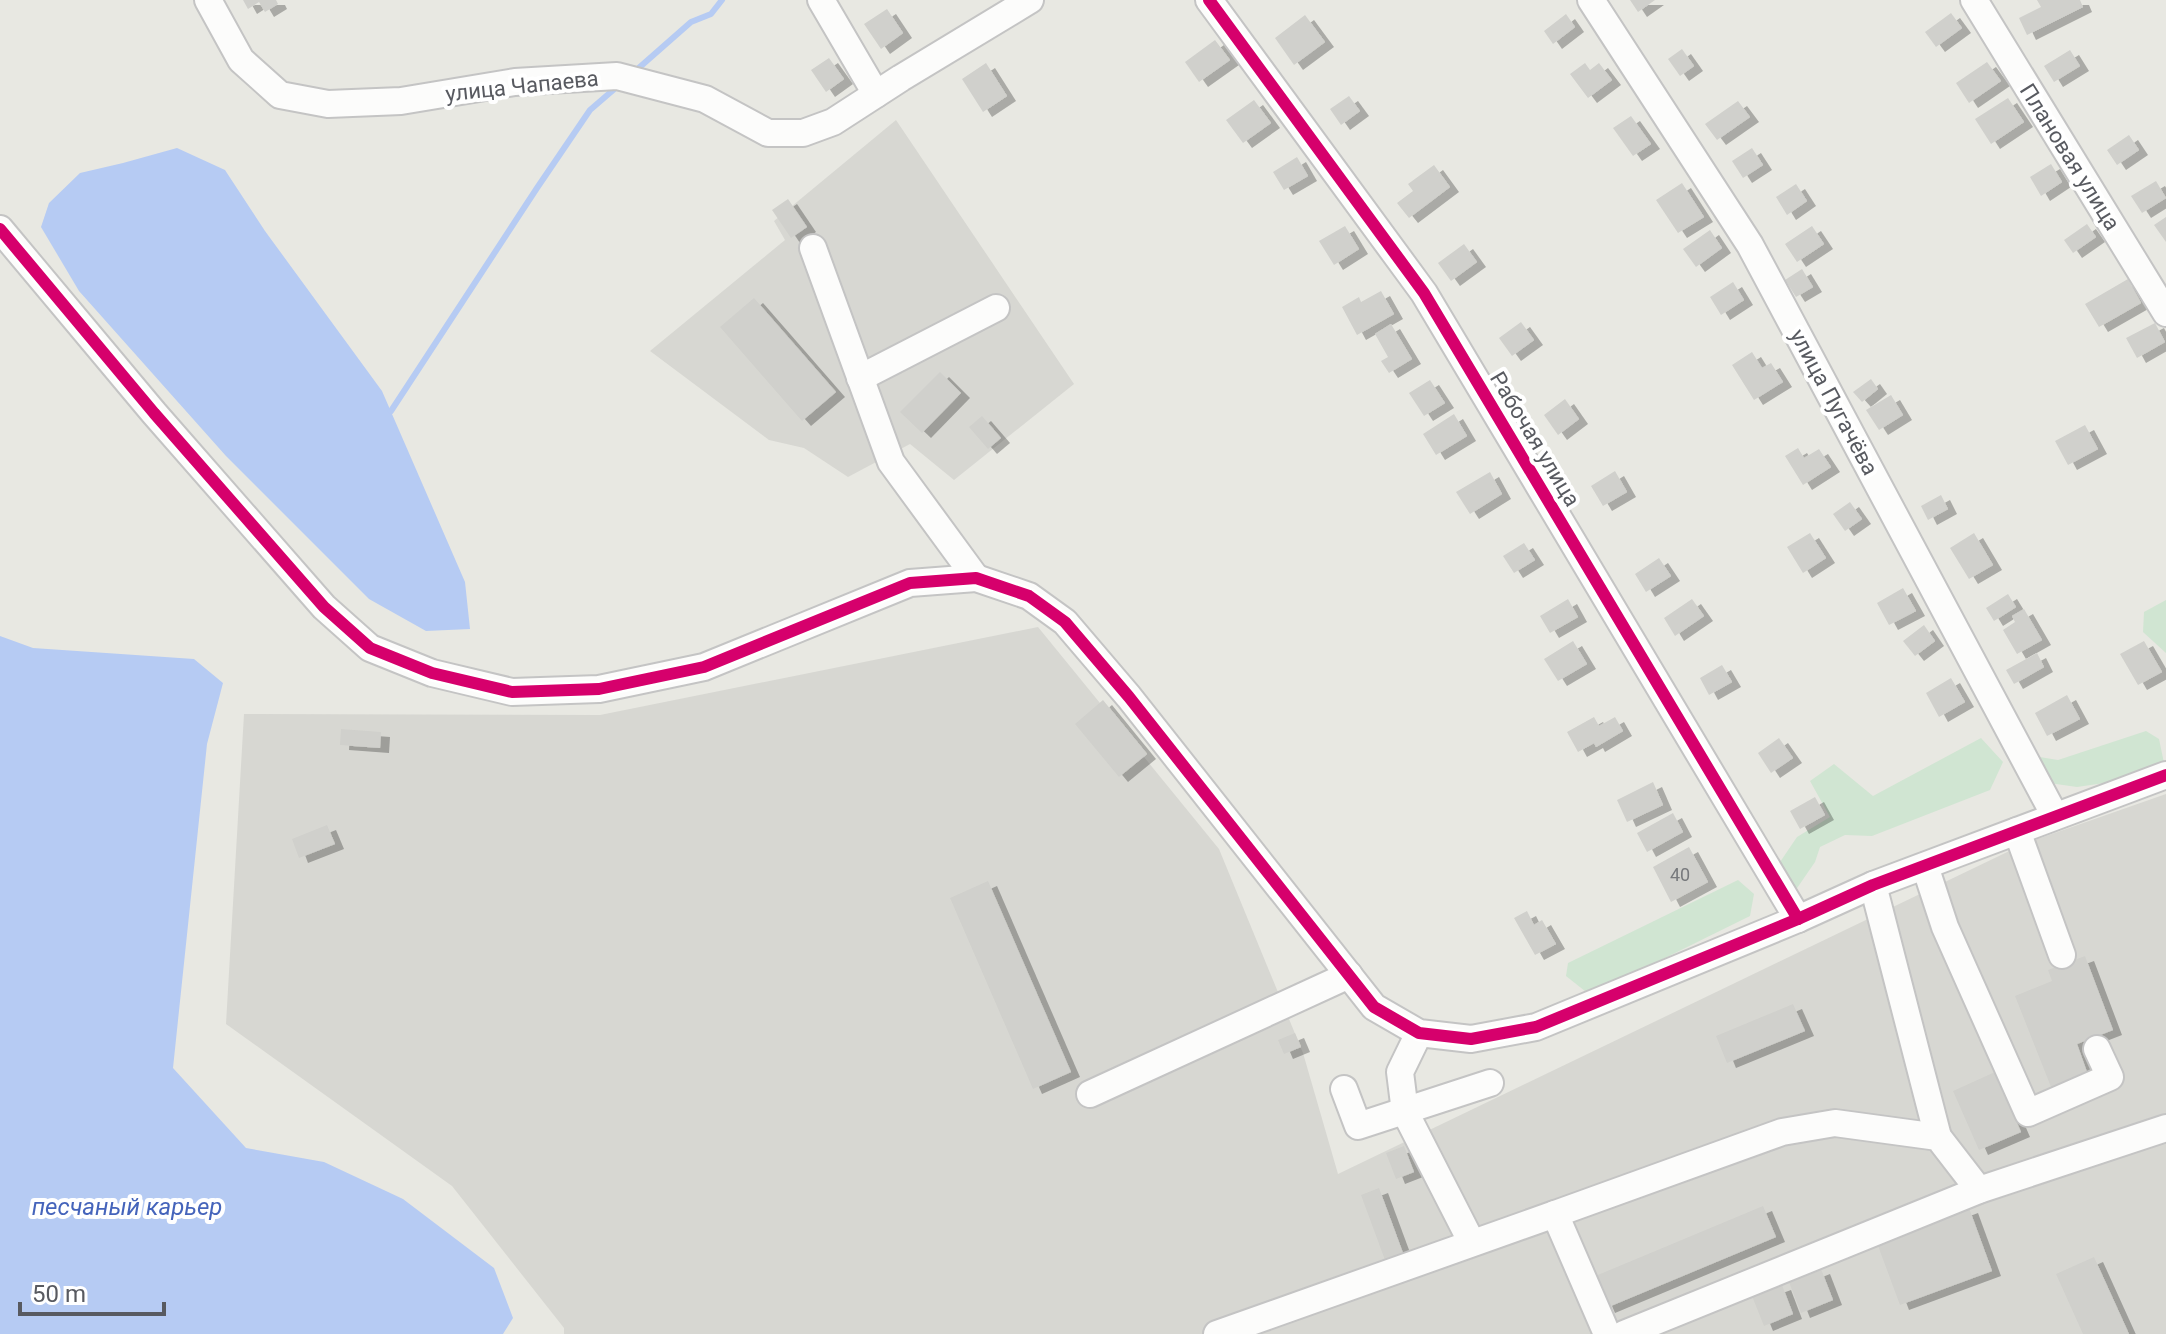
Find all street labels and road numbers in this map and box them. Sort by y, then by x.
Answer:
street label: улица Чапаева [444,66,600,106]
street label: Плановая улица [2015,79,2125,235]
street label: улица Пугачёва [1785,325,1883,479]
street label: Рабочая улица [1485,367,1585,511]

